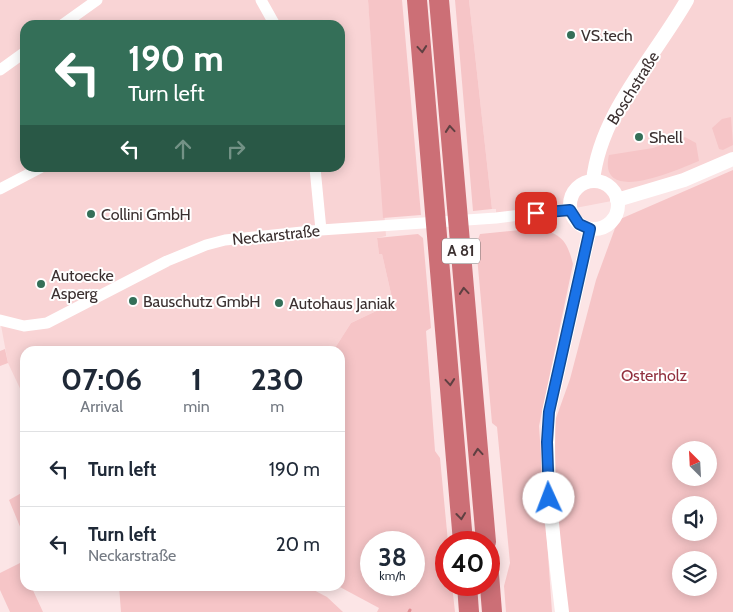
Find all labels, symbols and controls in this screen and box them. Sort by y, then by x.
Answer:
place label: VS.tech [581,26,633,45]
marker: VS.tech [565,29,577,41]
text: 190 m [128,37,224,80]
icon: left [45,40,110,105]
one-way arrow [416,45,427,53]
street label: Boschstraße [603,48,663,128]
text: Turn left [128,80,205,107]
one-way arrow [445,124,456,132]
place label: Shell [649,128,683,147]
marker: Shell [633,131,645,143]
icon: left [116,135,144,163]
icon: ahead [169,135,197,163]
icon: right [222,135,250,163]
pin [515,192,557,234]
icon: arrive [522,199,550,227]
place label: Collini GmbH [101,205,191,224]
marker: Collini GmbH [85,208,97,220]
street label: Neckarstraße [231,221,321,249]
road number: A 81 [442,238,480,264]
place label: Autoecke Asperg [51,266,114,303]
marker: Autoecke Asperg [35,278,47,290]
one-way arrow [459,286,470,294]
place label: Bauschutz GmbH [143,292,261,311]
place label: Autohaus Janiak [289,294,396,313]
marker: Bauschutz GmbH [127,295,139,307]
marker: Autohaus Janiak [273,297,285,309]
text: 07:06 [61,361,142,398]
text: 1 [191,361,202,398]
text: 230 [251,361,304,398]
park label: Osterholz [621,366,688,385]
one-way arrow [445,378,456,386]
text: Arrival [80,397,123,416]
text: min [183,397,210,416]
text: m [270,397,284,416]
north arrow [672,441,718,486]
map controls [672,441,717,596]
one-way arrow [473,448,484,456]
icon: left [45,455,73,483]
text: Turn left [88,458,156,481]
text: 190 m [269,458,320,481]
position arrow [522,471,574,523]
button: sound [672,496,717,541]
one-way arrow [455,513,466,521]
text: Turn left [88,523,156,546]
icon: left [45,530,73,558]
speed limit sign: 40 [435,531,500,596]
text: 20 m [276,533,320,556]
text: 38 [378,542,407,572]
text: Neckarstraße [88,546,176,565]
button: layers [672,551,717,596]
text: km/h [379,568,406,583]

